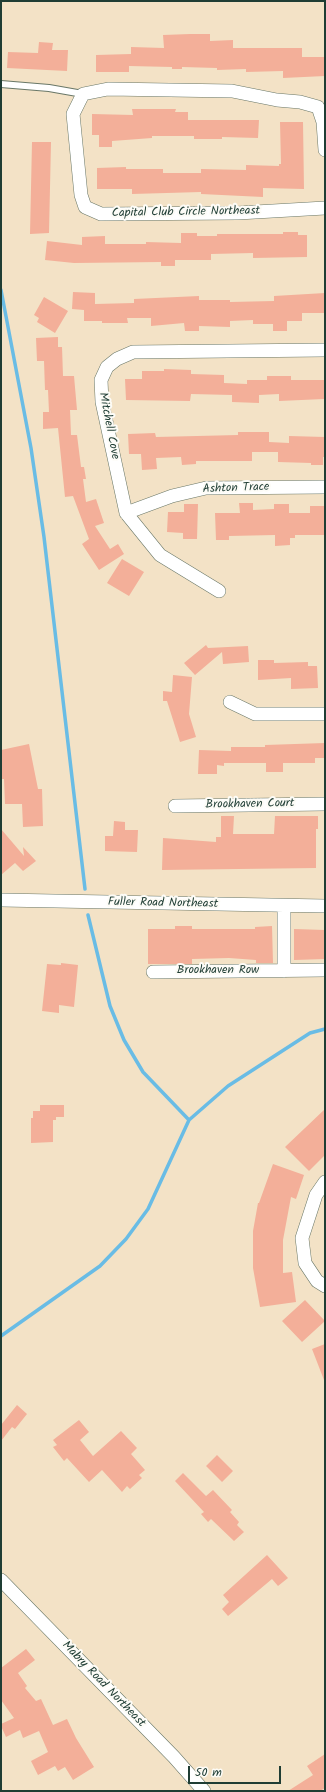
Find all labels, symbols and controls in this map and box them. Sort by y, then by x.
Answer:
street label: Capital Club Circle Northeast [112,205,260,221]
street label: Mitchell Cove [94,391,122,461]
street label: Ashton Trace [202,481,270,497]
street label: Brookhaven Court [205,797,295,813]
street label: Fuller Road Northeast [108,896,218,912]
street label: Brookhaven Row [177,964,259,978]
street label: Mabry Road Northeast [58,1639,148,1731]
scale bar [190,1758,283,1784]
text: 50 m [195,1763,222,1782]

